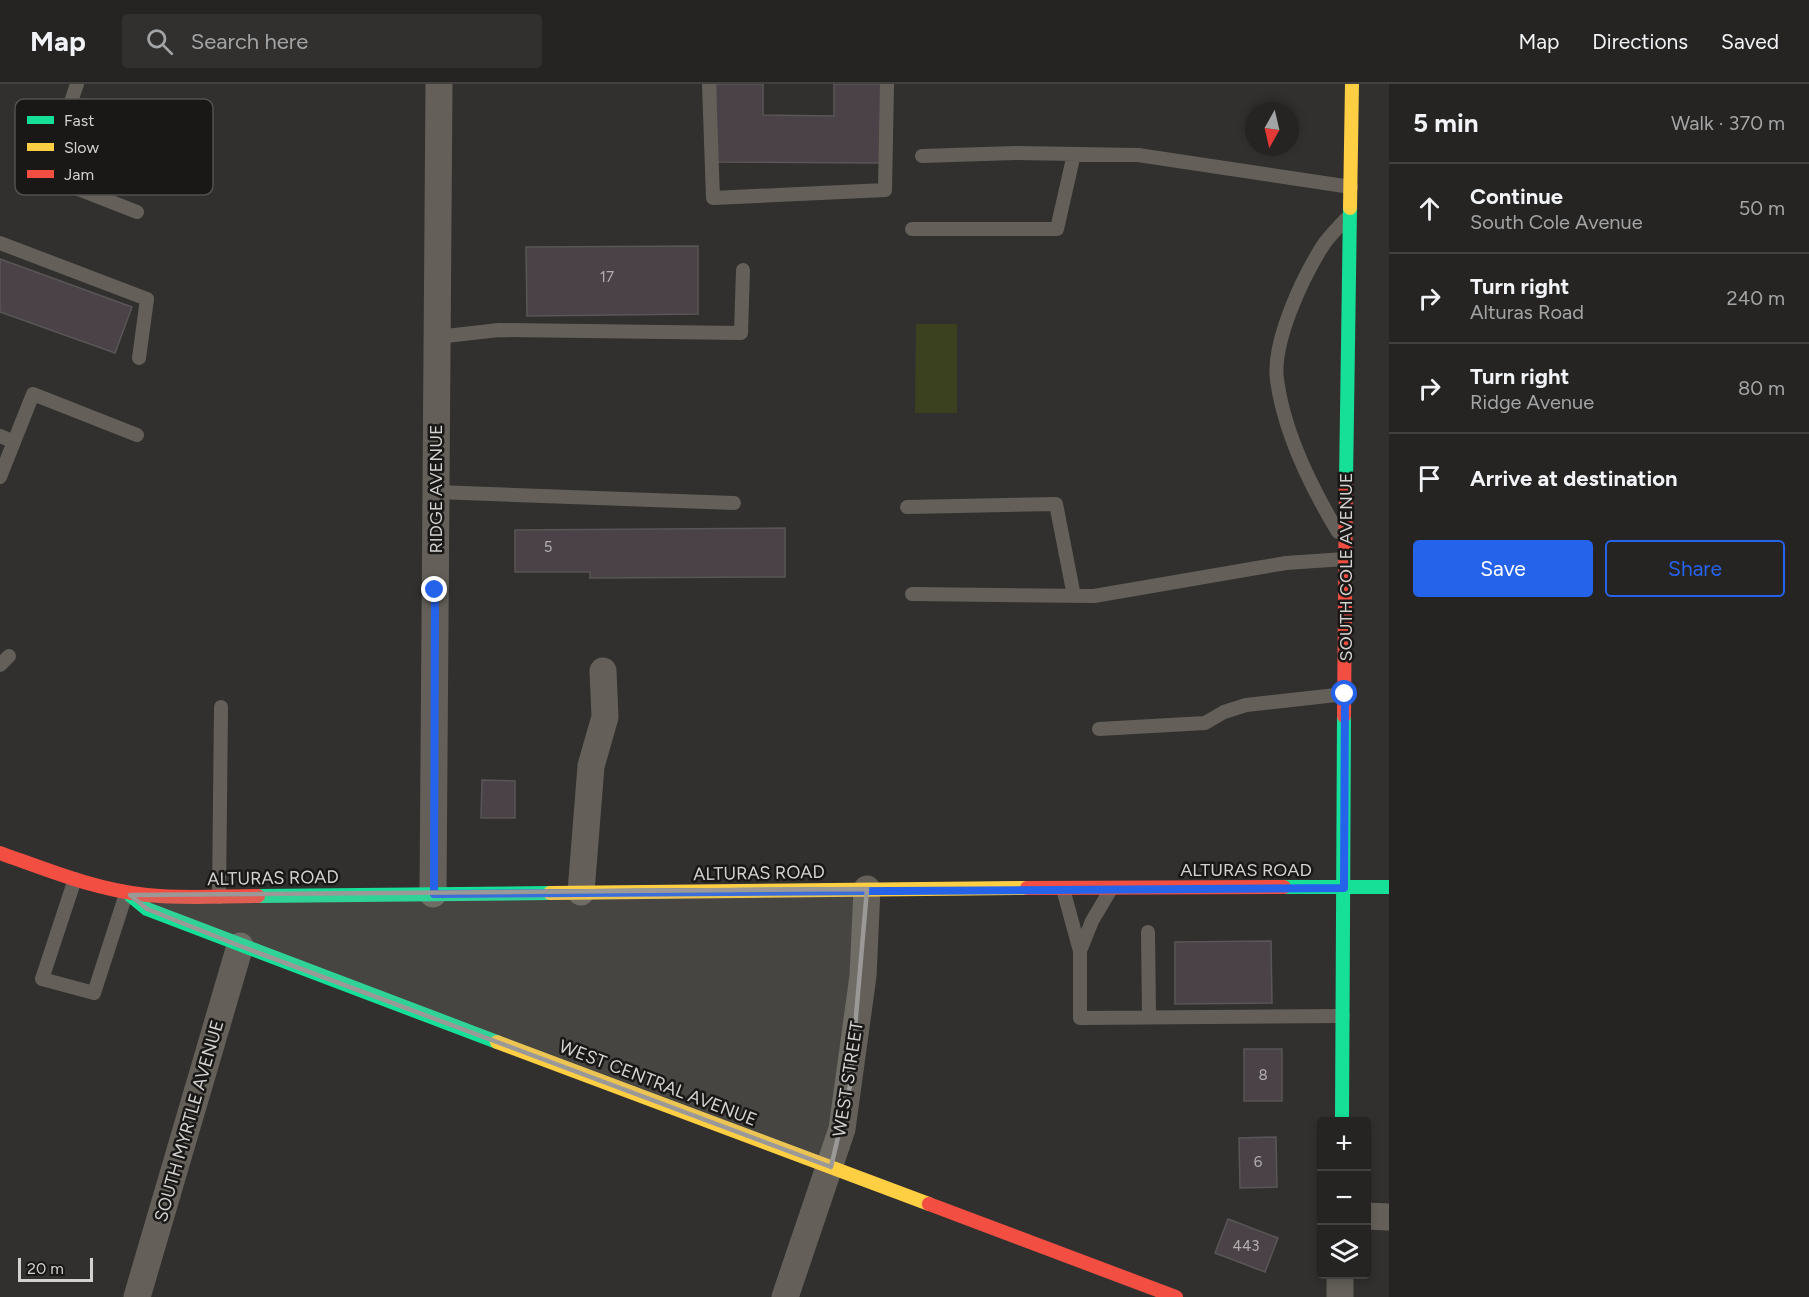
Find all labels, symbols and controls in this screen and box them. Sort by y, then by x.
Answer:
search box [122,14,542,68]
text: Map [30,24,86,58]
icon: search [143,25,176,58]
text: Search here [191,28,308,55]
text: Map [1518,29,1559,54]
text: Directions [1592,29,1688,54]
text: Saved [1721,29,1779,54]
legend [15,99,213,195]
north arrow [1245,102,1299,156]
text: 5 min [1413,107,1479,139]
text: Fast [64,111,94,130]
text: Walk · 370 m [1671,111,1785,135]
text: Slow [64,138,99,157]
text: Jam [64,165,94,184]
text: Continue [1470,183,1563,210]
icon: ahead [1413,192,1446,225]
text: 50 m [1739,196,1785,220]
text: South Cole Avenue [1470,210,1643,234]
house number: 17 [600,268,614,286]
text: Turn right [1470,273,1569,300]
icon: right [1413,282,1446,315]
text: 240 m [1727,286,1785,310]
text: Alturas Road [1470,300,1584,324]
text: Turn right [1470,363,1569,390]
icon: right [1413,372,1446,405]
text: 80 m [1738,376,1785,400]
text: Ridge Avenue [1470,390,1594,414]
street label: RIDGE AVENUE [425,424,447,554]
icon: arrive [1413,462,1446,495]
text: Arrive at destination [1470,465,1678,492]
street label: SOUTH COLE AVENUE [1335,473,1357,661]
house number: 5 [544,538,552,556]
button: Save [1413,540,1593,597]
button: Share [1605,540,1785,597]
route end [421,576,447,602]
route start [1331,680,1357,706]
street label: ALTURAS ROAD [1180,859,1312,881]
street label: ALTURAS ROAD [693,861,825,885]
street label: ALTURAS ROAD [207,866,339,890]
street label: SOUTH MYRTLE AVENUE [150,1017,228,1225]
street label: WEST STREET [828,1019,868,1138]
street label: WEST CENTRAL AVENUE [556,1035,760,1131]
house number: 8 [1258,1066,1268,1084]
map controls [1317,1117,1371,1279]
button: + [1317,1117,1371,1171]
house number: 6 [1254,1153,1263,1171]
button: − [1317,1171,1371,1225]
button: layers [1317,1225,1371,1279]
house number: 443 [1233,1237,1259,1255]
scale bar [18,1255,93,1282]
text: 20 m [27,1259,64,1278]

